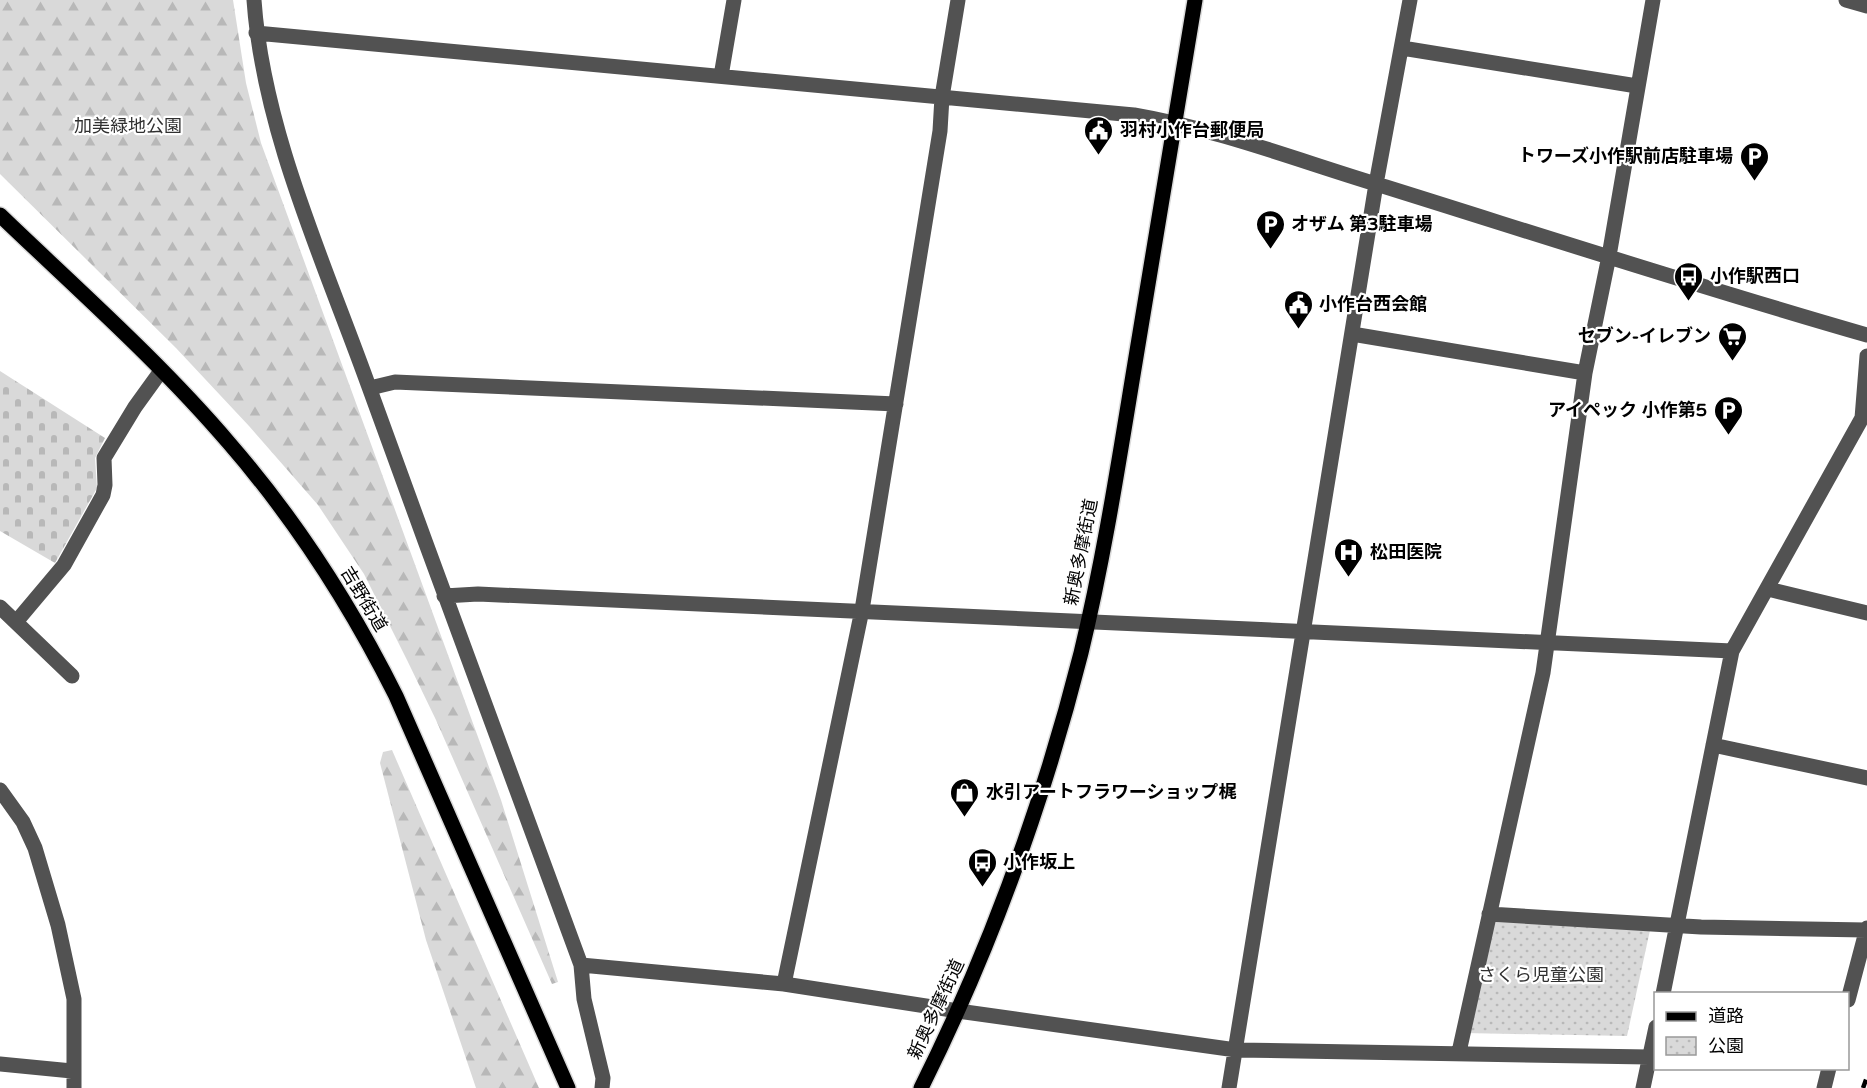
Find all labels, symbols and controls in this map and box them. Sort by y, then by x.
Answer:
public building icon: 羽村小作台郵便局 [1083,114,1115,156]
park label: 加美緑地公園 [74,115,182,137]
place label: 羽村小作台郵便局 [1120,119,1264,141]
parking icon: トワーズ小作駅前店駐車場 [1738,140,1770,182]
place label: トワーズ小作駅前店駐車場 [1518,145,1733,167]
parking icon: オザム 第3駐車場 [1254,208,1286,250]
place label: オザム 第3駐車場 [1291,213,1433,235]
bus stop icon: 小作駅西口 [1673,260,1705,302]
place label: 小作駅西口 [1710,265,1800,287]
public building icon: 小作台西会館 [1282,288,1314,330]
place label: 小作台西会館 [1319,293,1427,315]
supermarket icon: セブン-イレブン [1716,320,1748,362]
place label: セブン-イレブン [1578,325,1711,347]
parking icon: アイペック 小作第5 [1712,394,1744,436]
place label: アイペック 小作第5 [1548,399,1707,421]
street label: 新奥多摩街道 [1060,497,1102,607]
hospital icon: 松田医院 [1333,536,1365,578]
place label: 松田医院 [1370,541,1442,563]
street label: 吉野街道 [336,562,392,636]
shop icon: 水引アートフラワーショップ梶 [949,776,981,818]
place label: 水引アートフラワーショップ梶 [986,781,1237,803]
bus stop icon: 小作坂上 [966,846,998,888]
place label: 小作坂上 [1003,851,1075,873]
street label: 新奥多摩街道 [903,955,969,1063]
park label: さくら児童公園 [1478,964,1604,986]
legend [1654,992,1849,1070]
text: 道路 [1708,1005,1744,1027]
text: 公園 [1708,1035,1744,1057]

